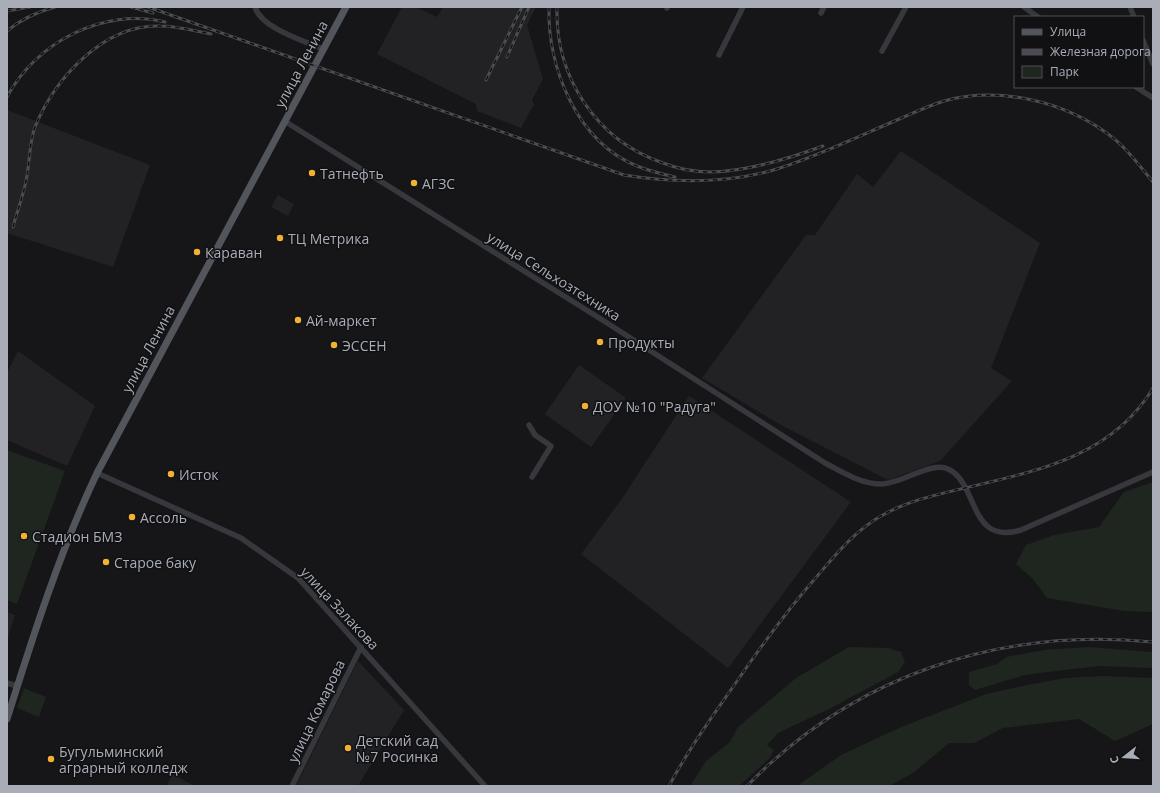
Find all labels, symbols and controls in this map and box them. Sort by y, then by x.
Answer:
legend [1014,16,1144,88]
street label: улица Ленина [270,17,332,111]
text: Улица [1050,23,1086,40]
text: Железная дорога [1050,43,1151,60]
text: Парк [1050,63,1080,80]
place label: Татнефть [320,164,384,183]
marker: Татнефть [307,168,317,178]
place label: АГЗС [422,174,455,193]
marker: АГЗС [409,178,419,188]
street label: улица Сельхозтехника [484,227,624,325]
place label: ТЦ Метрика [288,229,369,248]
marker: ТЦ Метрика [275,233,285,243]
place label: Караван [205,243,262,262]
marker: Караван [192,247,202,257]
street label: улица Ленина [117,302,179,396]
place label: Ай-маркет [306,311,377,330]
marker: Ай-маркет [293,315,303,325]
place label: Продукты [608,333,675,352]
place label: ЭССЕН [342,336,387,355]
marker: Продукты [595,337,605,347]
marker: ЭССЕН [329,340,339,350]
place label: ДОУ №10 "Радуга" [593,397,716,416]
marker: ДОУ №10 "Радуга" [580,401,590,411]
place label: Исток [179,465,219,484]
marker: Исток [166,469,176,479]
place label: Ассоль [140,508,187,527]
marker: Ассоль [127,512,137,522]
place label: Стадион БМЗ [32,527,122,546]
marker: Стадион БМЗ [19,531,29,541]
place label: Старое баку [114,553,197,572]
marker: Старое баку [101,557,111,567]
street label: улица Залакова [296,562,384,654]
street label: улица Комарова [283,657,349,765]
place label: Детский сад №7 Росинка [356,731,438,766]
north arrow [1104,737,1144,777]
place label: Бугульминский аграрный колледж [59,742,188,777]
marker: Детский сад №7 Росинка [343,743,353,753]
marker: Бугульминский аграрный колледж [46,754,56,764]
text: С [1106,755,1122,766]

